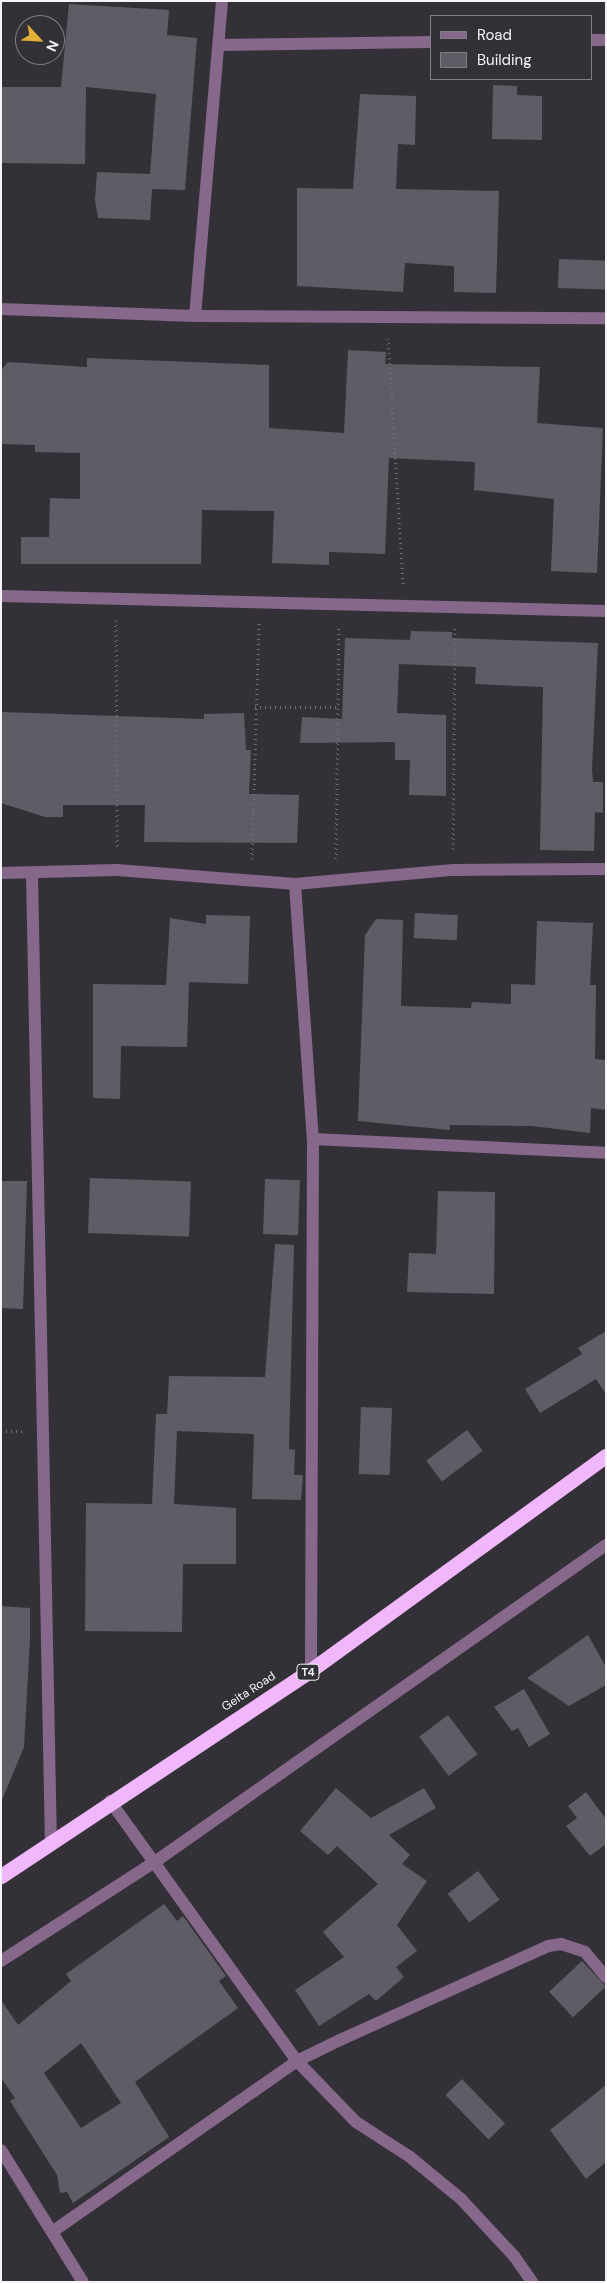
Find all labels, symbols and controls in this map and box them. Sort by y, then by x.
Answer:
north arrow [15,15,65,65]
legend [430,15,592,80]
text: Road [477,25,512,45]
text: N [42,37,63,54]
text: Building [477,50,532,70]
road number: T4 [296,1664,320,1680]
street label: Geita Road [219,1669,279,1715]

